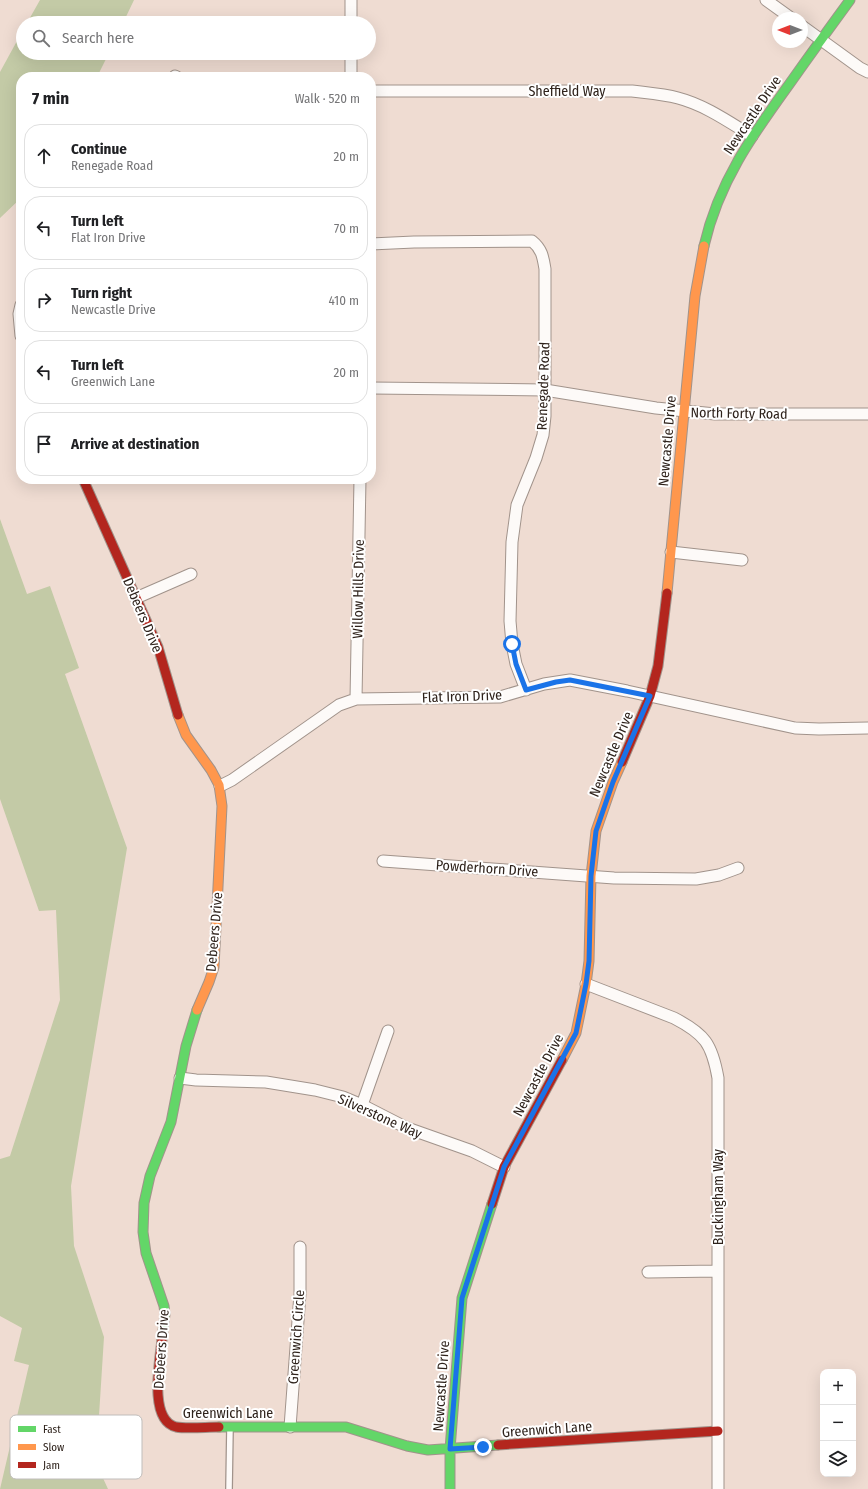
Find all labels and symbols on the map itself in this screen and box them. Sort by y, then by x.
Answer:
north arrow [772,12,808,48]
street label: Newcastle Drive [720,73,785,158]
street label: Sheffield Way [528,83,606,100]
street label: Renegade Road [533,341,554,431]
street label: Newcastle Drive [655,395,680,487]
street label: North Forty Road [690,404,788,423]
street label: Willow Hills Drive [349,539,368,639]
street label: Debeers Drive [119,575,166,655]
route start [503,635,521,653]
street label: Flat Iron Drive [422,687,502,706]
street label: Newcastle Drive [586,709,637,799]
street label: Powderhorn Drive [435,856,539,881]
street label: Debeers Drive [203,891,226,973]
street label: Newcastle Drive [510,1031,567,1119]
street label: Silverstone Way [335,1090,425,1143]
street label: Buckingham Way [710,1148,727,1245]
street label: Greenwich Circle [285,1289,308,1385]
street label: Debeers Drive [150,1308,173,1389]
street label: Newcastle Drive [430,1340,453,1432]
street label: Greenwich Lane [183,1405,273,1422]
legend [10,1415,142,1479]
street label: Greenwich Lane [501,1418,593,1441]
text: Fast [43,1423,61,1436]
route end [474,1438,492,1456]
text: Slow [43,1441,64,1454]
text: Jam [43,1459,60,1472]

